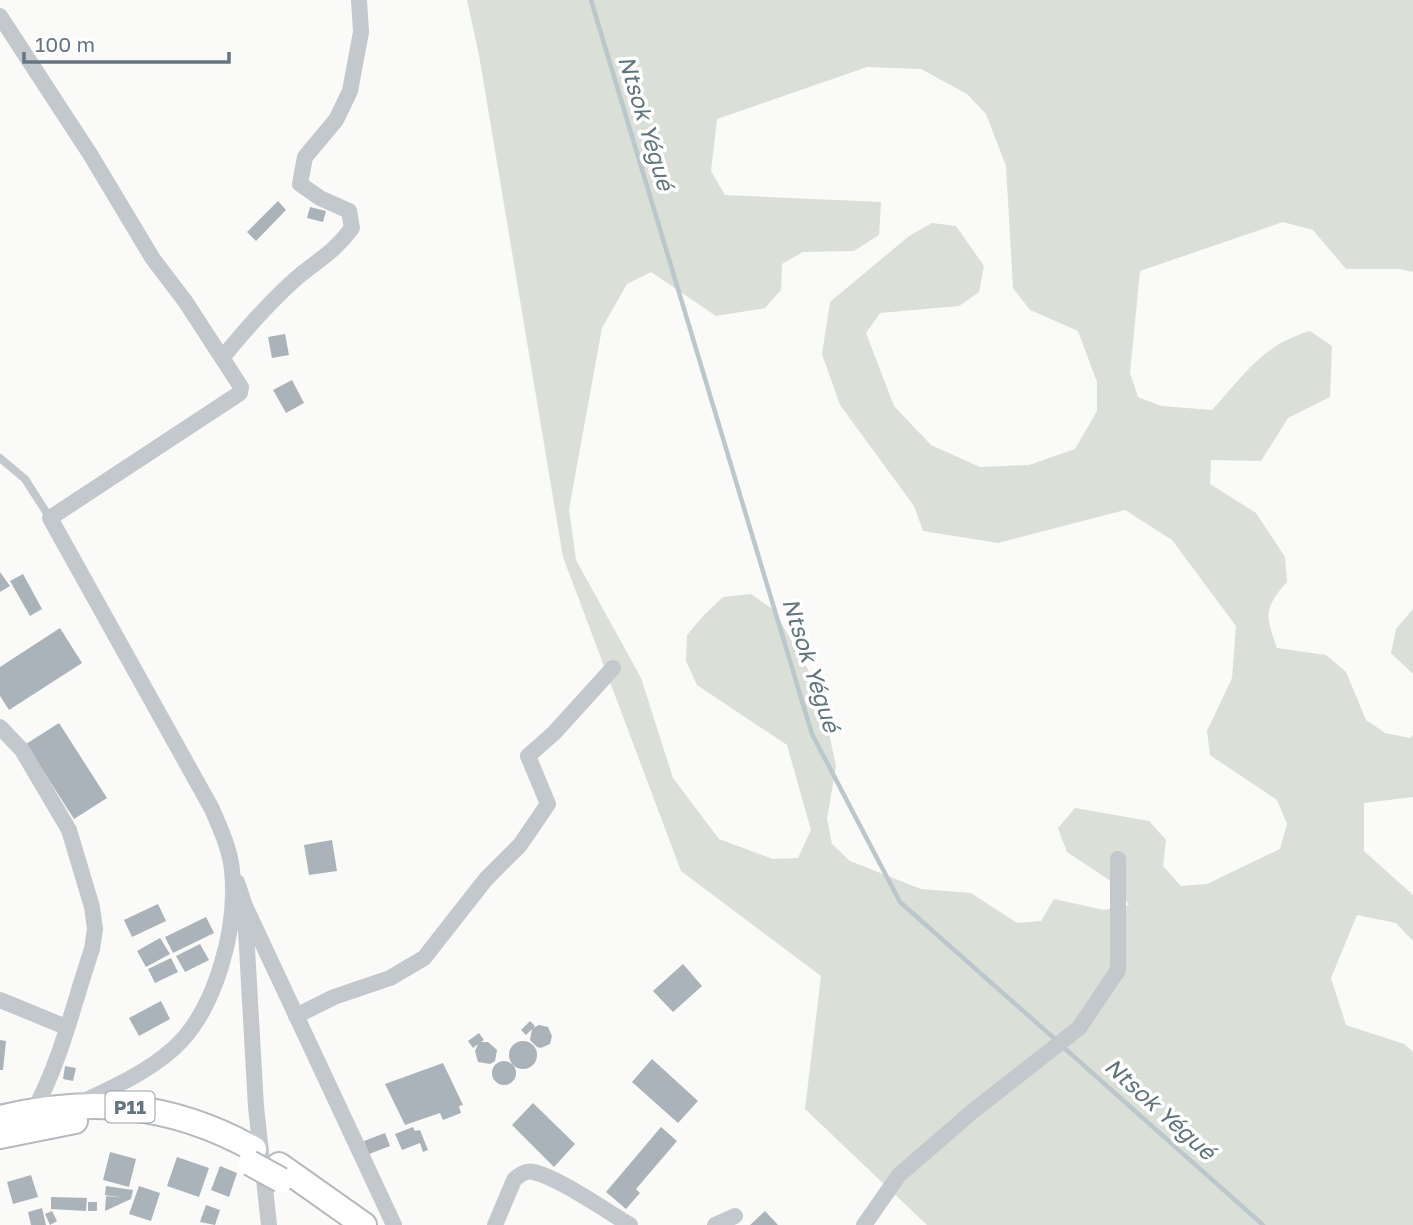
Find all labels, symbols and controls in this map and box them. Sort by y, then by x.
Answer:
scale bar [24,21,229,65]
text: 100 m [35,31,95,57]
water label: Ntsok Yégué [613,52,681,196]
water label: Ntsok Yégué [777,594,848,738]
water label: Ntsok Yégué [1100,1051,1224,1167]
road number: P11 [106,1092,154,1122]

